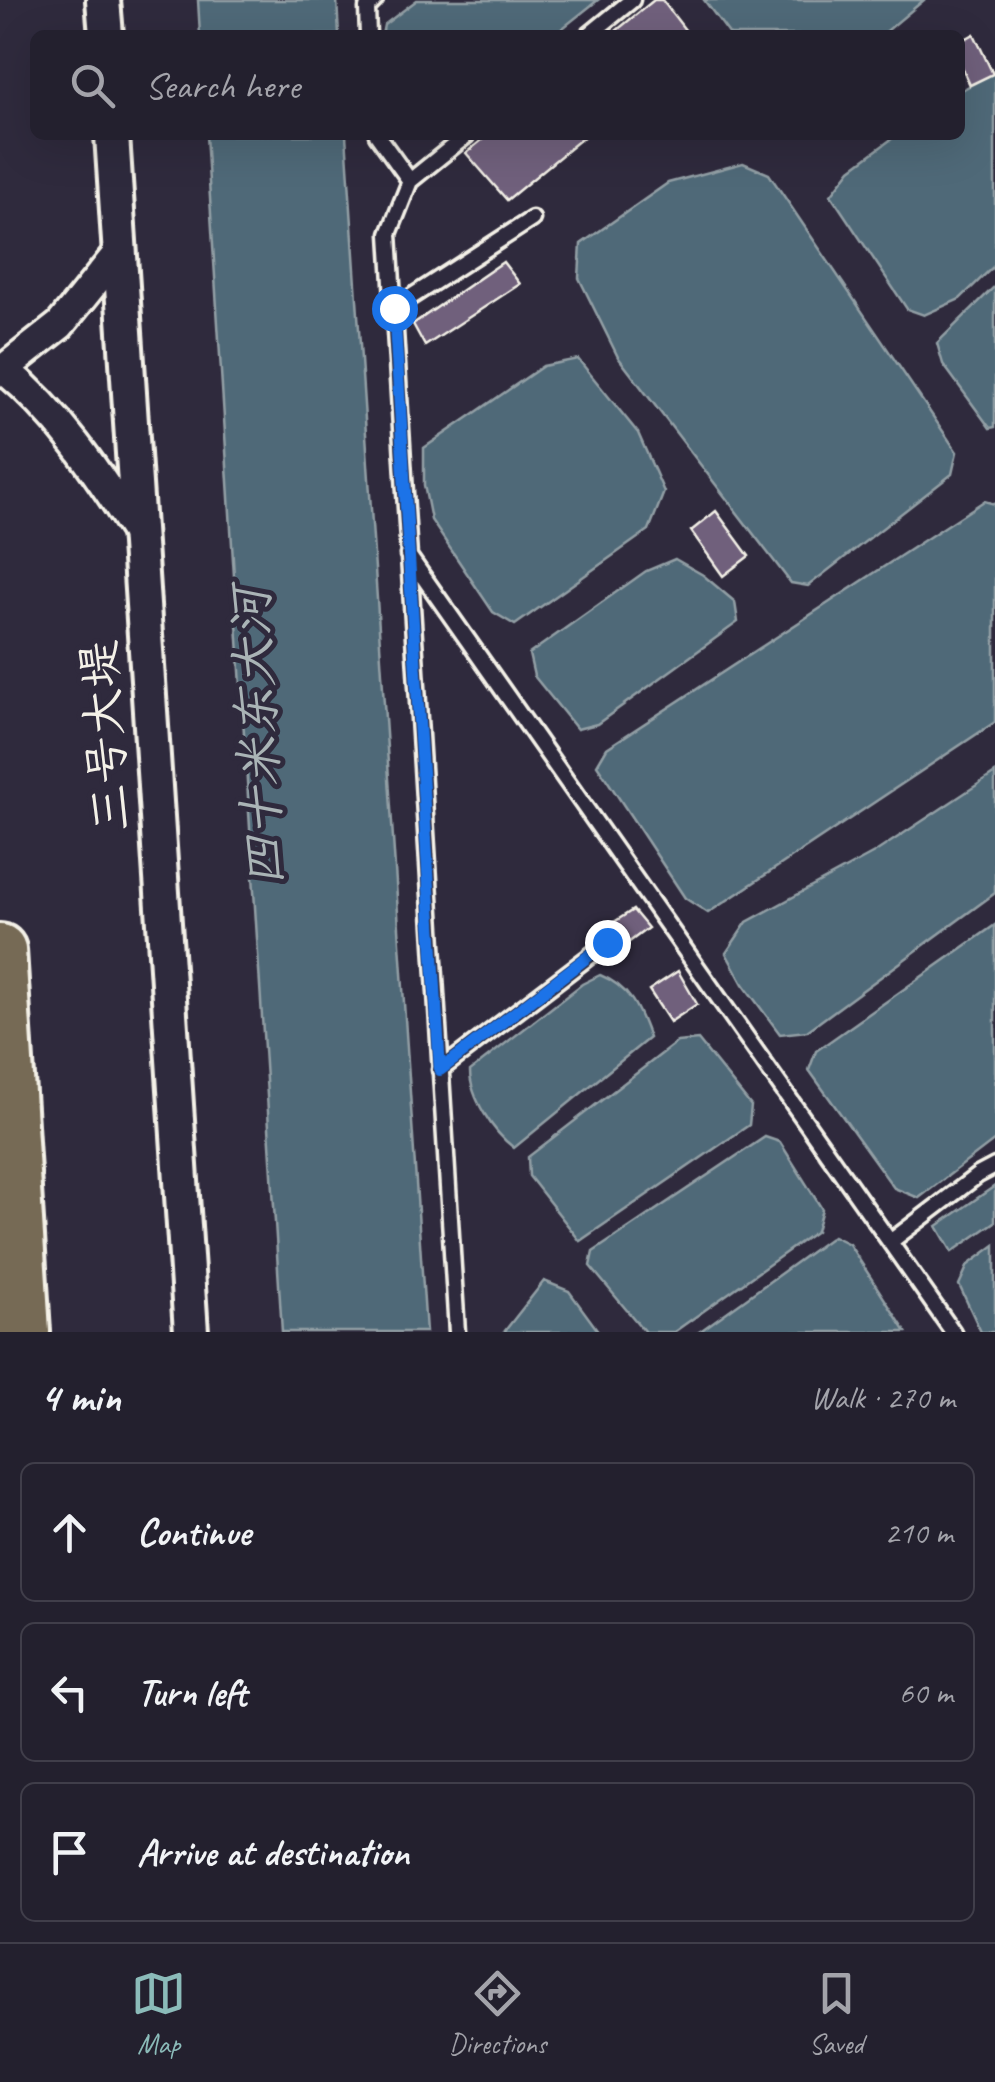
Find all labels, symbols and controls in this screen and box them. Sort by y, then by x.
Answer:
search box [30,30,965,140]
icon: search [65,58,120,113]
text: Search here [145,62,300,109]
route start [372,286,418,332]
water label: 四十米东大河 [218,579,297,888]
street label: 三号大堤 [68,638,142,834]
route end [585,920,631,966]
text: 4 min [40,1371,120,1424]
text: Walk · 270 m [811,1377,955,1418]
icon: ahead [42,1505,97,1560]
text: Continue [137,1509,251,1556]
text: 210 m [884,1512,953,1553]
icon: left [42,1665,97,1720]
text: Turn left [137,1669,247,1716]
text: 60 m [899,1672,953,1713]
icon: arrive [42,1825,97,1880]
text: Arrive at destination [137,1829,409,1876]
tab: Map [131,1966,186,2061]
tab: Directions [449,1966,546,2061]
tab: Saved [809,1966,864,2061]

